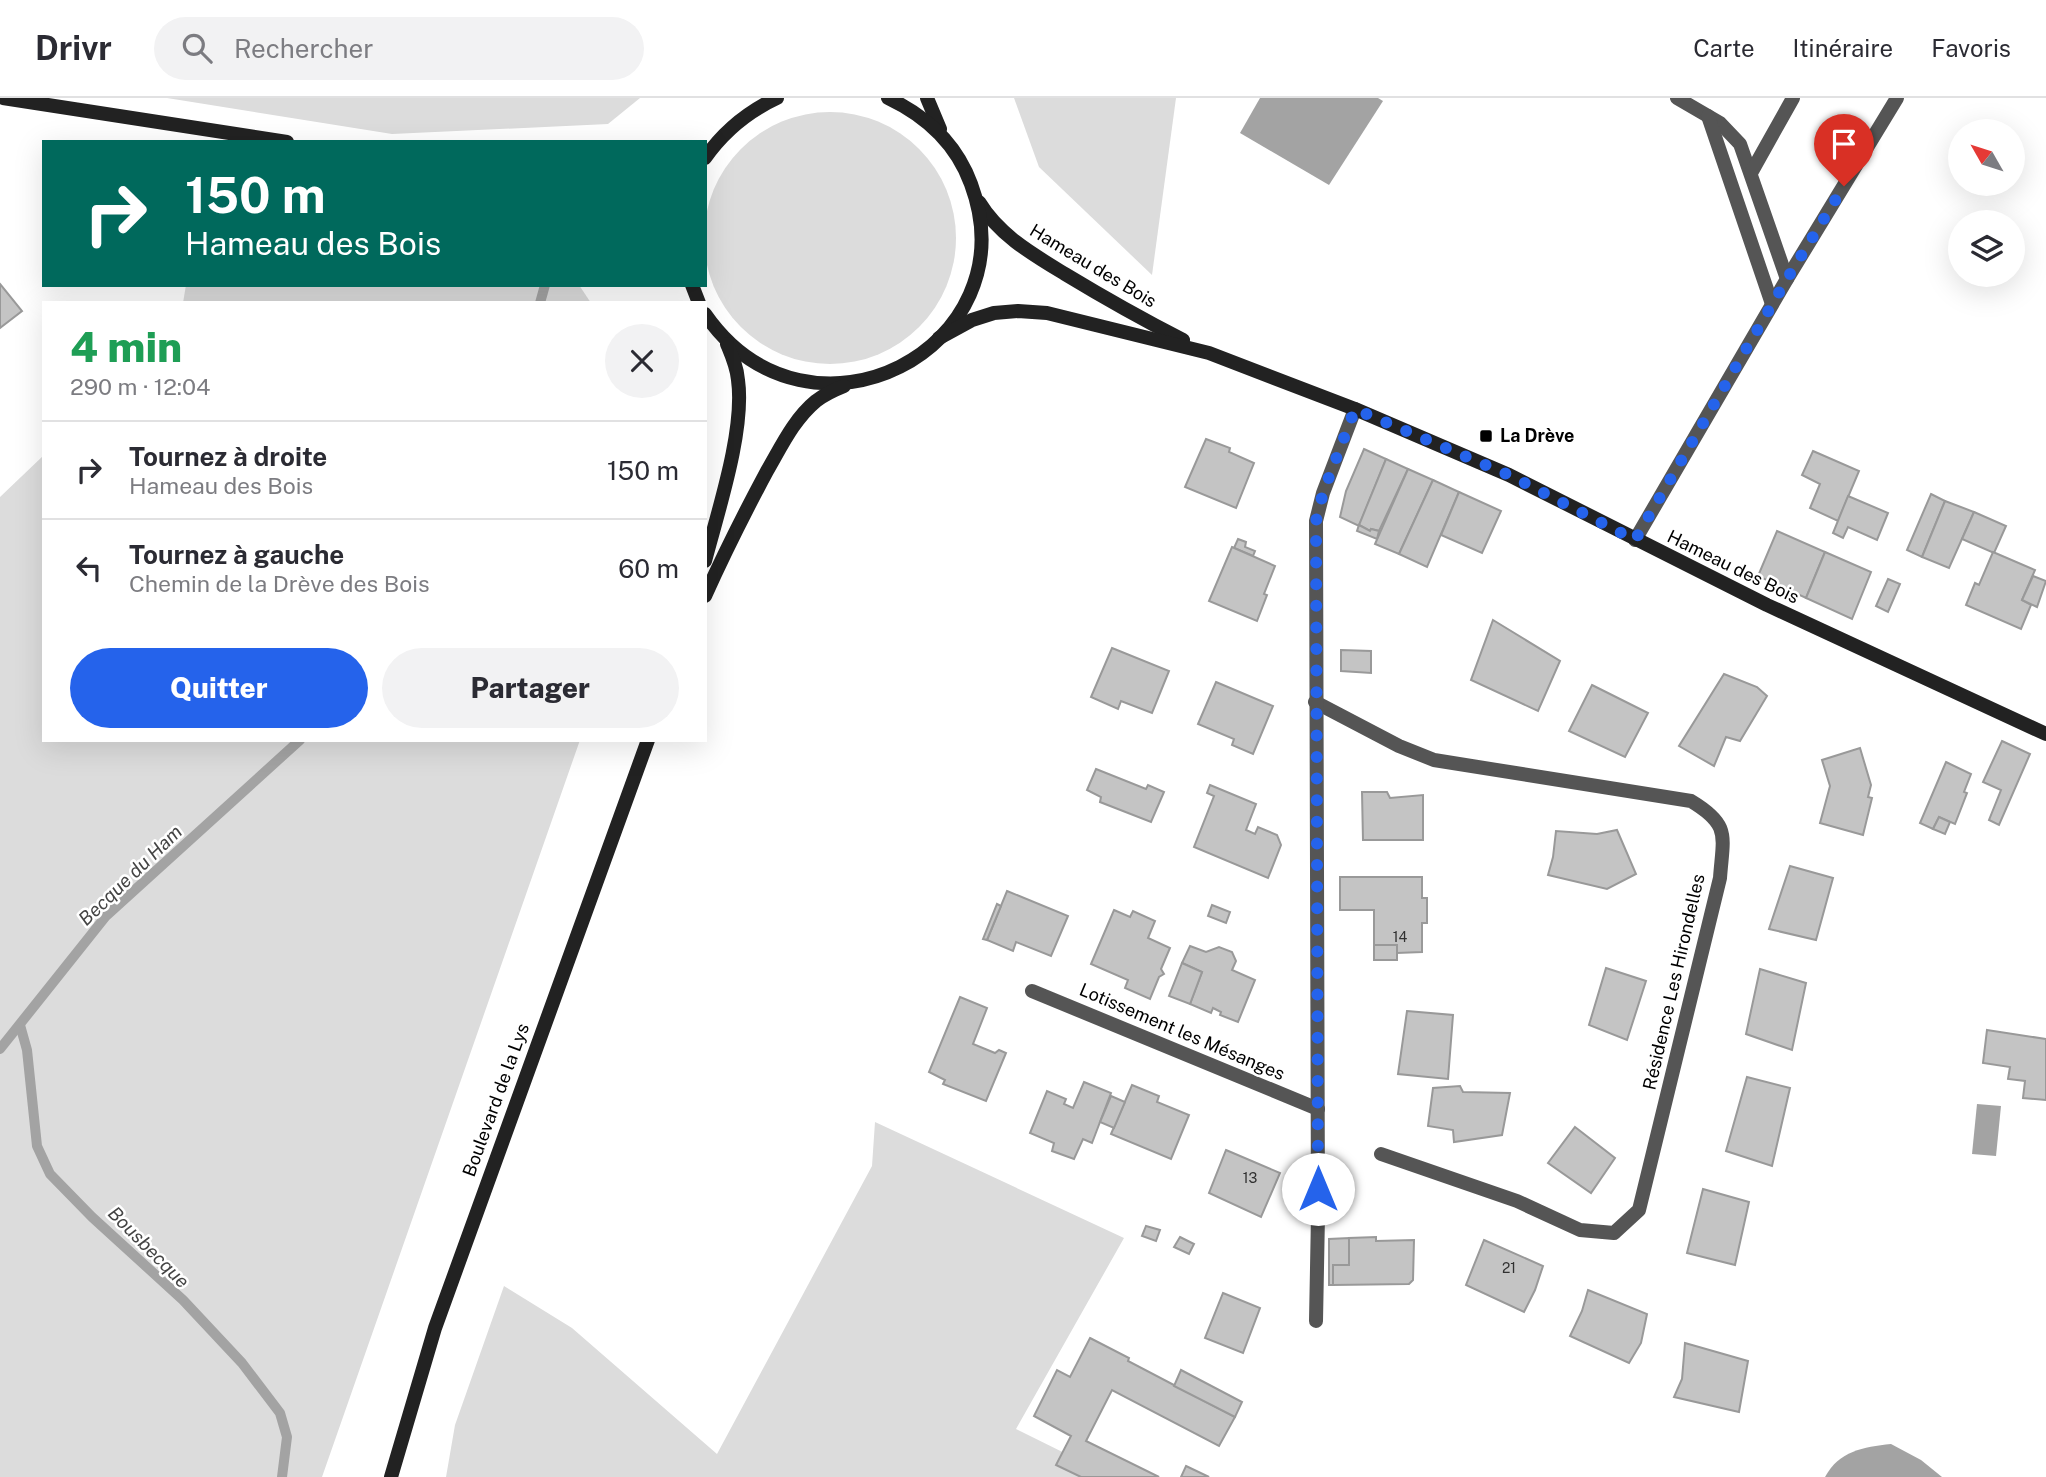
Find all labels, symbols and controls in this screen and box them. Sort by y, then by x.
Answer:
search box [154,17,644,80]
text: Drivr [35,29,112,67]
icon: search [178,29,216,67]
text: Rechercher [234,33,373,64]
text: Carte [1693,34,1755,62]
text: Itinéraire [1793,34,1893,62]
text: Favoris [1931,34,2011,62]
pin [1814,114,1874,186]
north arrow [1948,119,2025,196]
map controls [1948,119,2025,287]
icon: arrive [1825,125,1863,163]
text: 150 m [185,166,326,224]
icon: right [70,168,161,259]
button: layers [1948,210,2025,287]
street label: Hameau des Bois [1026,219,1160,312]
text: Hameau des Bois [185,225,441,262]
text: 4 min [70,322,182,371]
button: close [605,324,679,398]
text: 290 m · 12:04 [70,373,211,400]
place label: La Drève [1500,425,1574,446]
marker: La Drève [1478,428,1494,444]
text: Tournez à droite [129,441,327,472]
icon: right [70,451,108,489]
text: 150 m [607,455,679,486]
text: Hameau des Bois [129,472,313,499]
street label: Hameau des Bois [1664,526,1803,608]
text: Tournez à gauche [129,539,344,570]
icon: left [70,549,108,587]
text: 60 m [618,553,679,584]
text: Chemin de la Drève des Bois [129,570,430,597]
button: Quitter [70,648,368,728]
button: Partager [382,648,679,728]
water label: Becque du Ham [74,820,186,930]
street label: Résidence Les Hirondelles [1638,872,1709,1092]
house number: 14 [1393,929,1407,945]
street label: Lotissement les Mésanges [1076,979,1288,1084]
street label: Boulevard de la Lys [458,1020,533,1179]
position arrow [1281,1152,1355,1226]
house number: 13 [1243,1170,1257,1186]
water label: Bousbecque [104,1202,194,1292]
house number: 21 [1502,1260,1516,1276]

